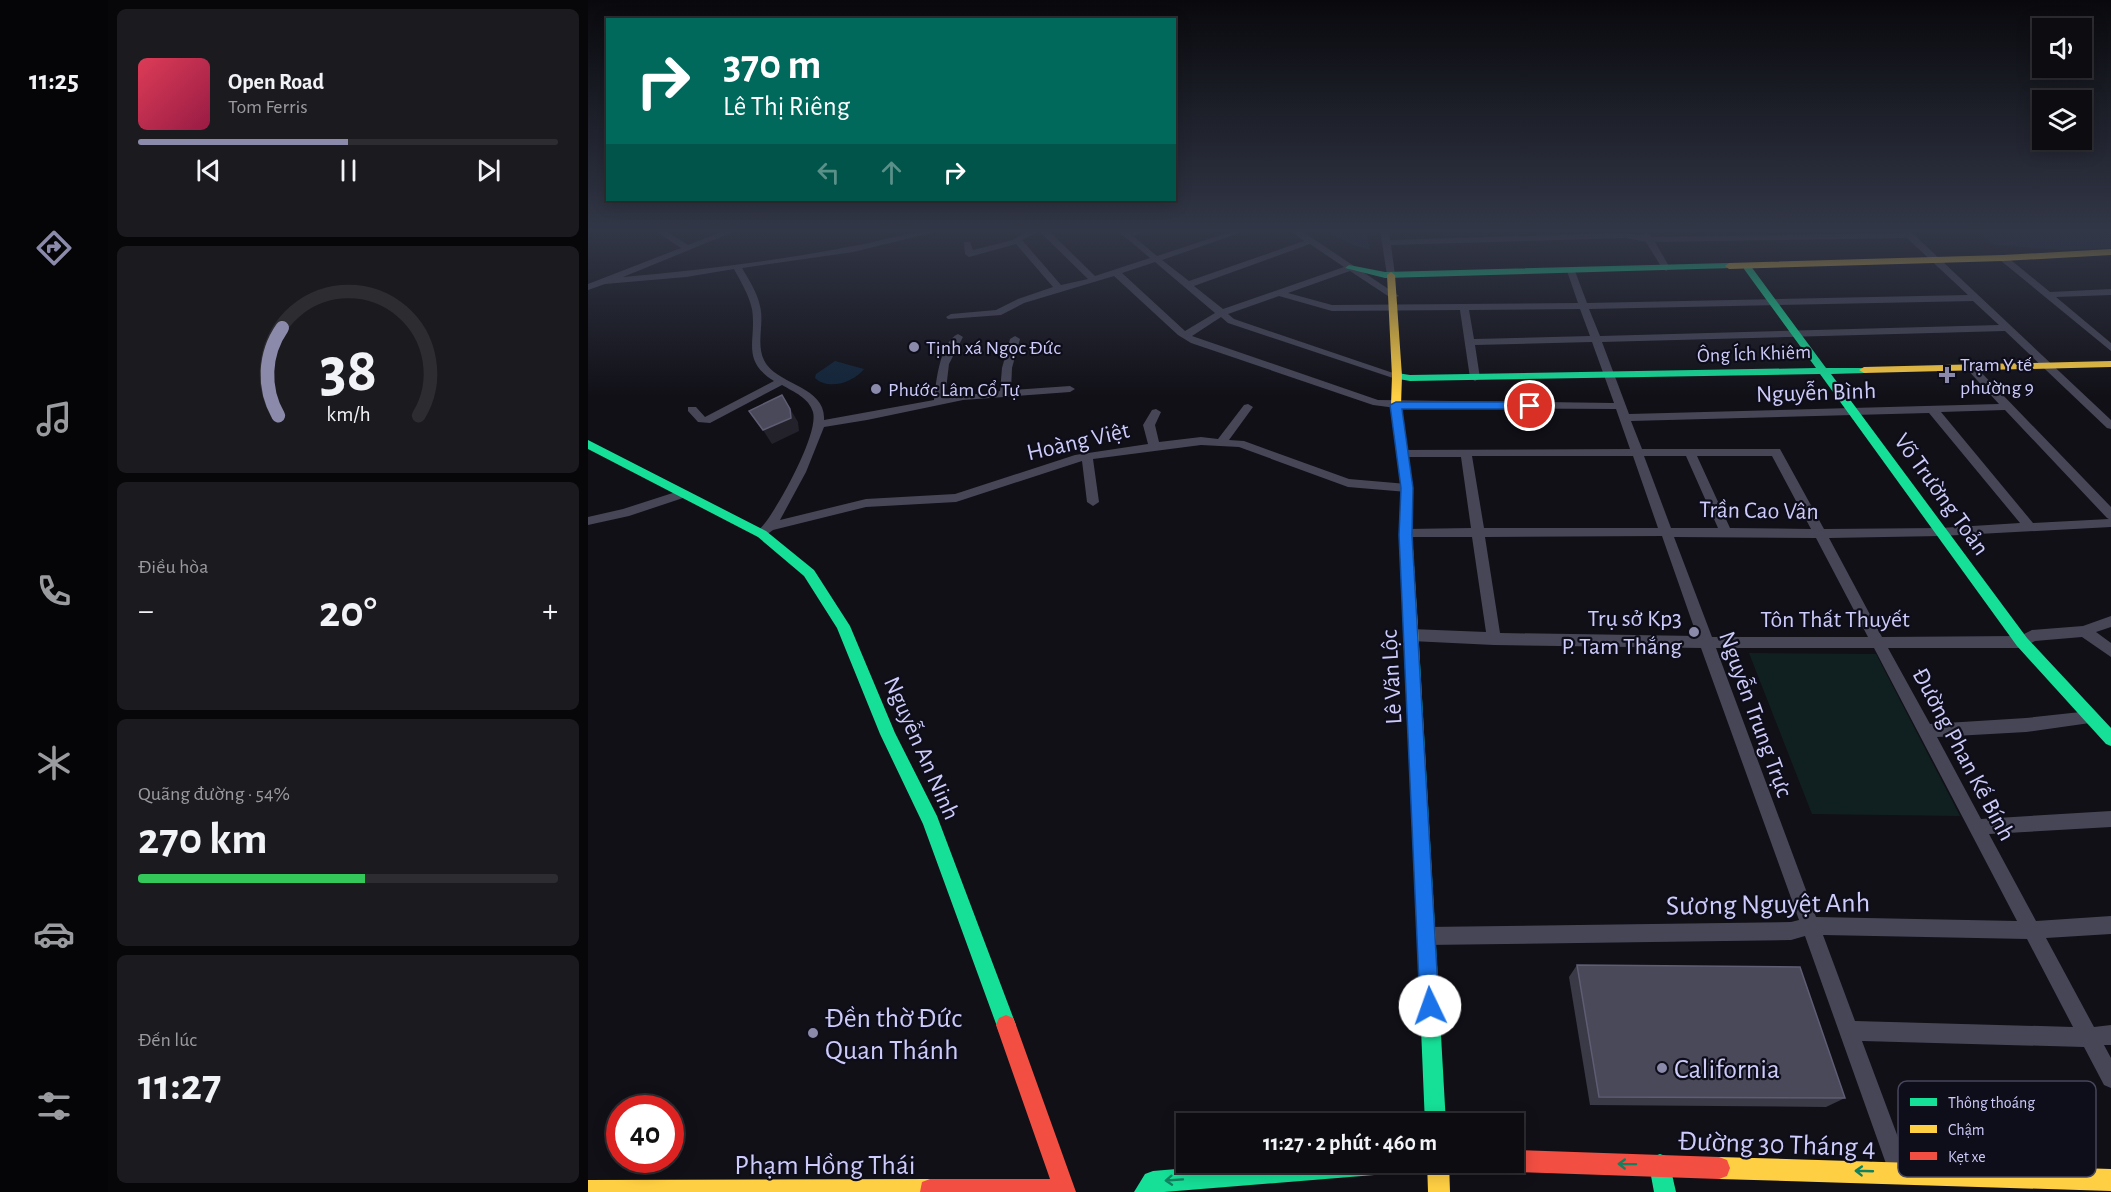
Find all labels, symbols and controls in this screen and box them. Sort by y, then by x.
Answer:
map controls [2032,18,2092,150]
button: sound [2032,18,2092,78]
icon: right [624,42,702,120]
text: 370 m [723,44,821,86]
text: 11:25 [29,67,79,94]
text: Open Road [228,71,324,93]
button: layers [2032,90,2092,150]
text: Lê Thị Riêng [723,93,850,120]
text: Tom Ferris [228,97,308,117]
icon: previous [192,154,225,187]
icon: pause [332,154,365,187]
icon: next [472,154,505,187]
icon: left [812,156,845,189]
icon: ahead [875,156,908,189]
icon: right [938,156,971,189]
icon: directions [33,227,75,269]
place label: Tịnh xá Ngọc Đức [926,338,1061,358]
marker: Tịnh xá Ngọc Đức [907,340,921,354]
text: 38 [319,341,377,403]
street label: Ông Ích Khiêm [1697,341,1811,366]
place label: Trạm Y tế phường 9 [1960,355,2034,398]
marker: Trạm Y tế phường 9 [1938,366,1956,384]
street label: Nguyễn Bình [1755,378,1877,407]
place label: Phước Lâm Cổ Tự [888,380,1020,400]
pin [1504,380,1555,431]
marker: Phước Lâm Cổ Tự [869,382,883,396]
icon: arrive [1513,389,1546,422]
icon: music [33,398,75,440]
text: km/h [326,405,370,426]
street label: Hoàng Việt [1025,418,1132,465]
street label: Võ Trường Toản [1889,429,1993,560]
street label: Trần Cao Vân [1699,498,1819,524]
text: Điều hòa [138,557,208,577]
icon: phone [33,570,75,612]
text: 20° [319,590,377,635]
text: − [138,595,154,628]
text: + [542,595,558,628]
place label: Trụ sở Kp3 P. Tam Thắng [1561,607,1682,659]
street label: Tôn Thất Thuyết [1760,608,1910,632]
marker: Trụ sở Kp3 P. Tam Thắng [1687,625,1701,639]
street label: Nguyễn Trung Trực [1714,628,1797,800]
street label: Lê Văn Lộc [1378,629,1406,725]
street label: Đường Phan Kế Bính [1907,664,2019,845]
street label: Nguyễn An Ninh [879,673,964,824]
icon: climate [33,742,75,784]
text: Quãng đường · 54% [138,784,290,804]
text: 270 km [138,817,267,862]
street label: Sương Nguyệt Anh [1666,889,1870,921]
icon: car [33,913,75,955]
position arrow [1398,974,1462,1038]
place label: Đền thờ Đức Quan Thánh [825,1005,962,1065]
marker: Đền thờ Đức Quan Thánh [806,1026,820,1040]
text: Đến lúc [138,1030,197,1050]
place label: California [1674,1056,1780,1084]
marker: California [1655,1061,1669,1075]
text: 11:27 [138,1063,221,1108]
legend [1898,1081,2096,1177]
icon: filters [33,1085,75,1127]
speed limit sign: 40 [606,1095,684,1173]
text: Thông thoáng [1948,1095,2035,1111]
text: Chậm [1948,1122,1985,1138]
street label: Đường 30 Tháng 4 [1678,1128,1876,1162]
text: 11:27 · 2 phút · 460 m [1263,1132,1437,1154]
text: Kẹt xe [1948,1149,1986,1165]
street label: Phạm Hồng Thái [734,1152,916,1180]
one-way arrow [1617,1159,1637,1170]
one-way arrow [1854,1165,1874,1176]
one-way arrow [1164,1175,1184,1186]

